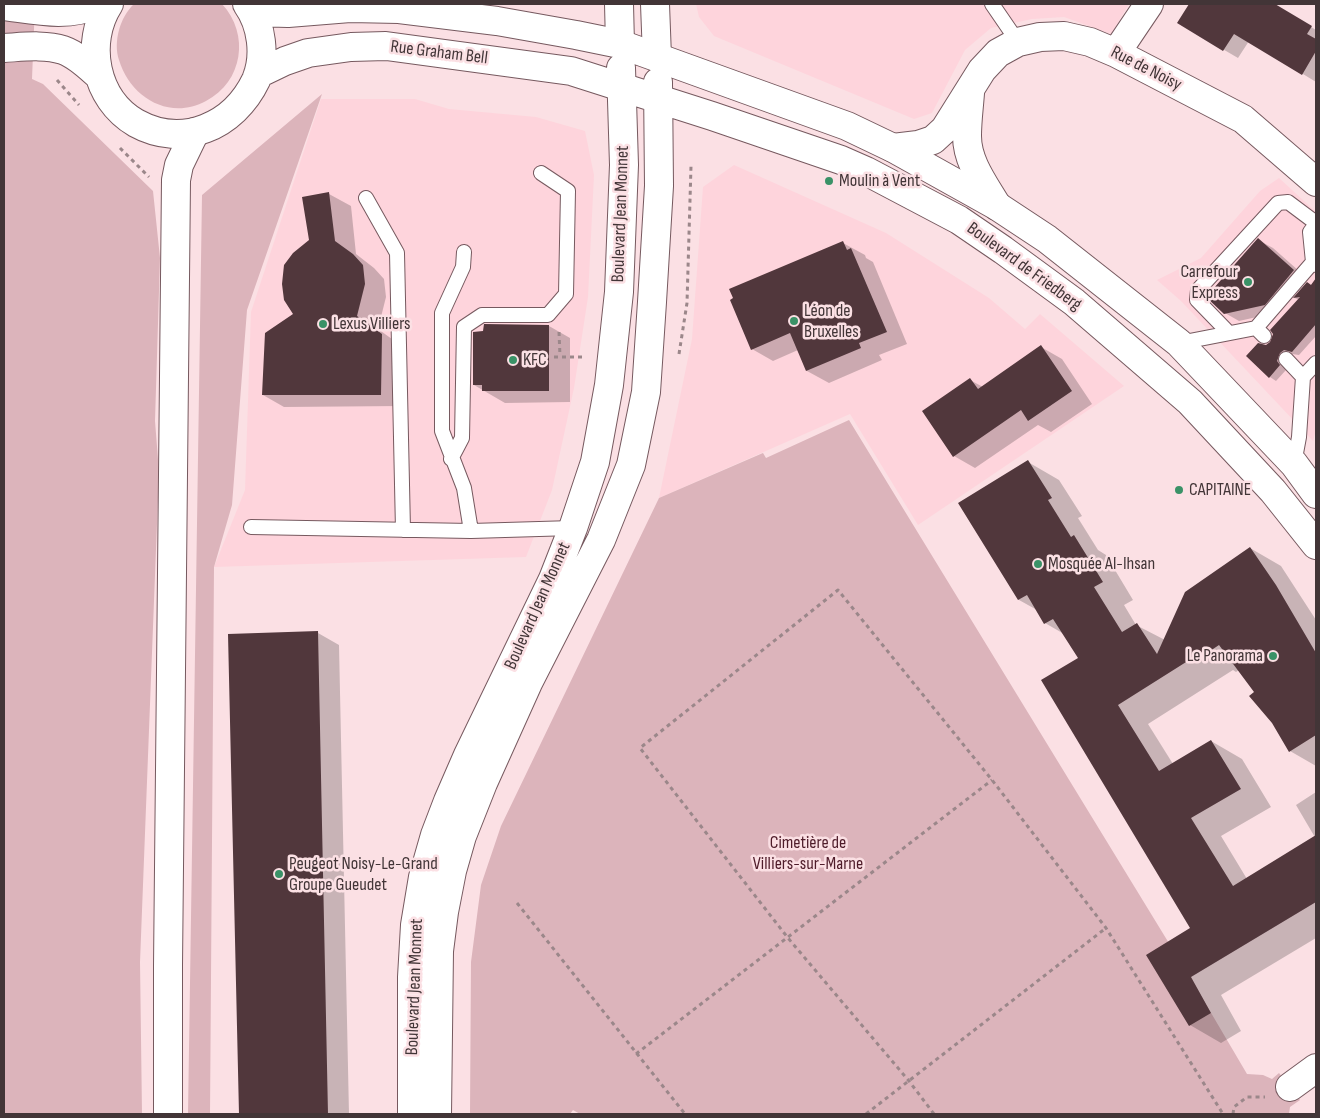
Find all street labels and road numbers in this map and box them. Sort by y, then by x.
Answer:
street label: Rue Graham Bell [389,36,489,70]
street label: Rue de Noisy [1107,42,1185,96]
street label: Boulevard Jean Monnet [608,145,634,283]
street label: Boulevard de Friedberg [962,218,1086,316]
street label: Boulevard Jean Monnet [500,539,576,673]
street label: Boulevard Jean Monnet [402,918,428,1056]

